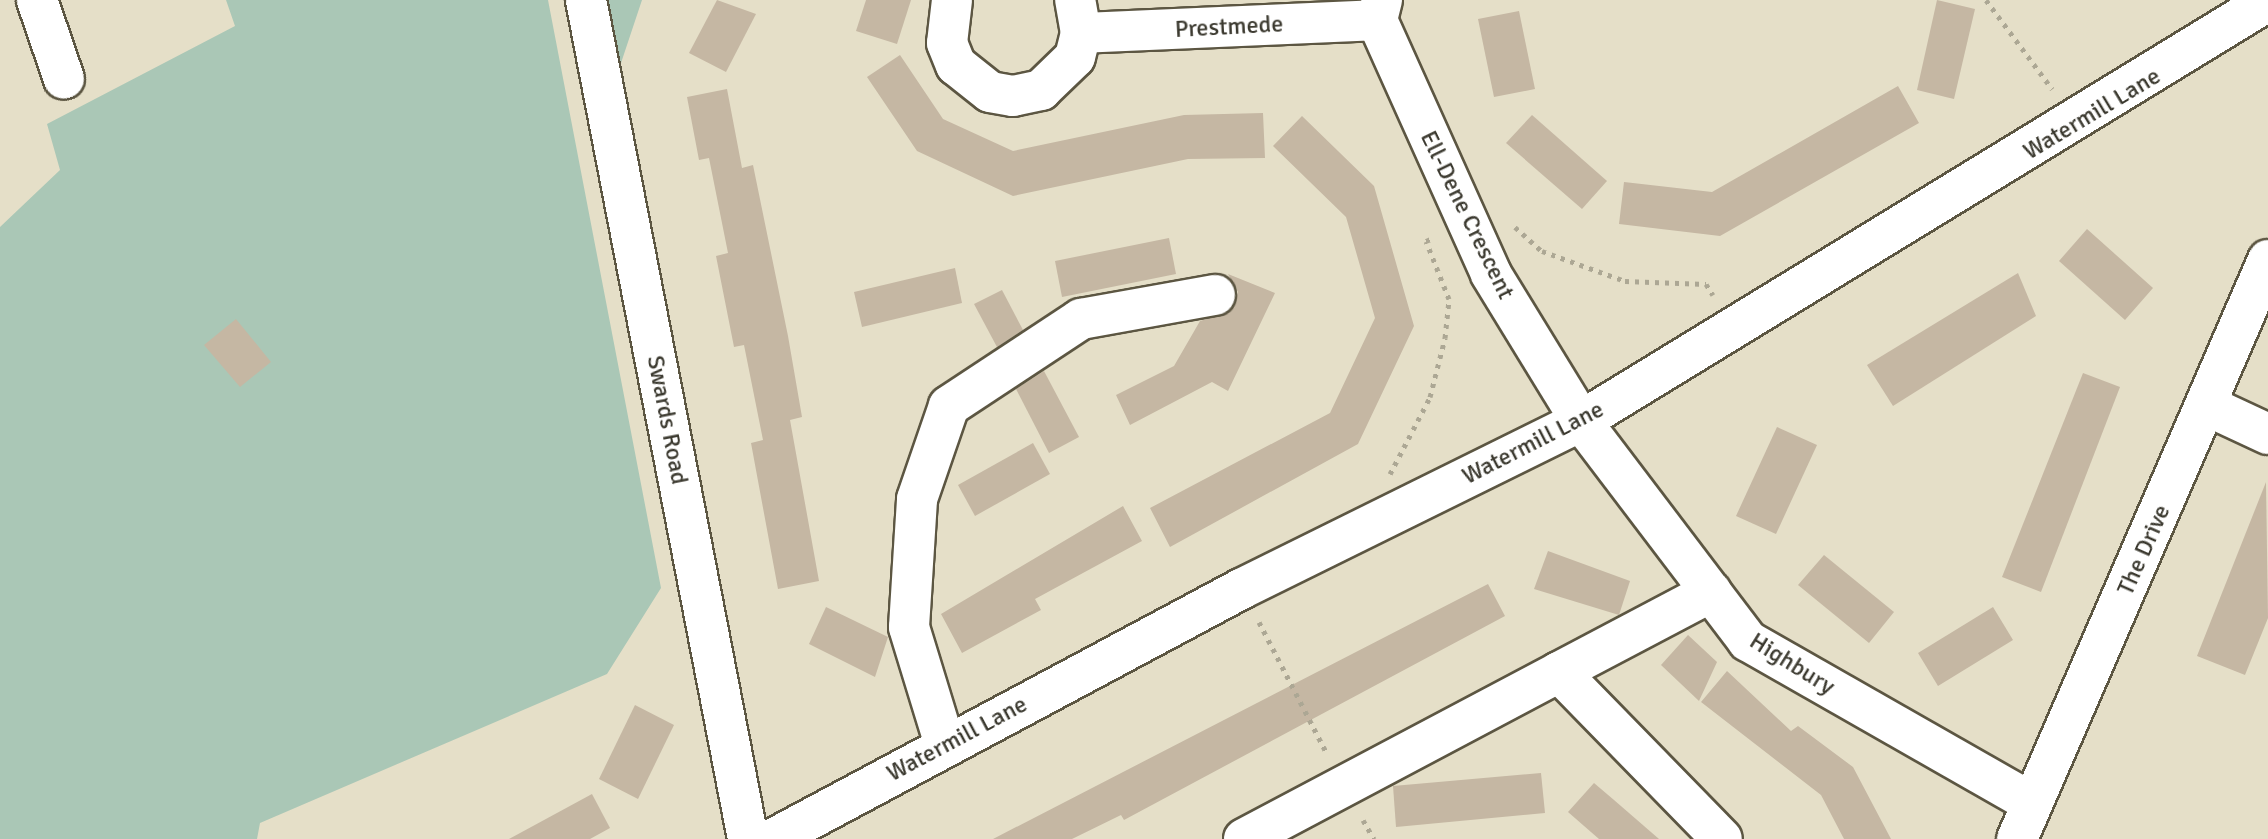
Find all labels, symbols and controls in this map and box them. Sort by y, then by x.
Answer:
street label: Prestmede [1174,10,1284,44]
street label: Watermill Lane [2018,62,2166,166]
street label: Ell-Dene Crescent [1414,126,1520,304]
street label: Swards Road [640,353,694,487]
street label: Watermill Lane [1458,395,1608,491]
street label: The Drive [2111,500,2177,600]
street label: Highbury [1744,627,1840,701]
street label: Watermill Lane [882,690,1032,788]

